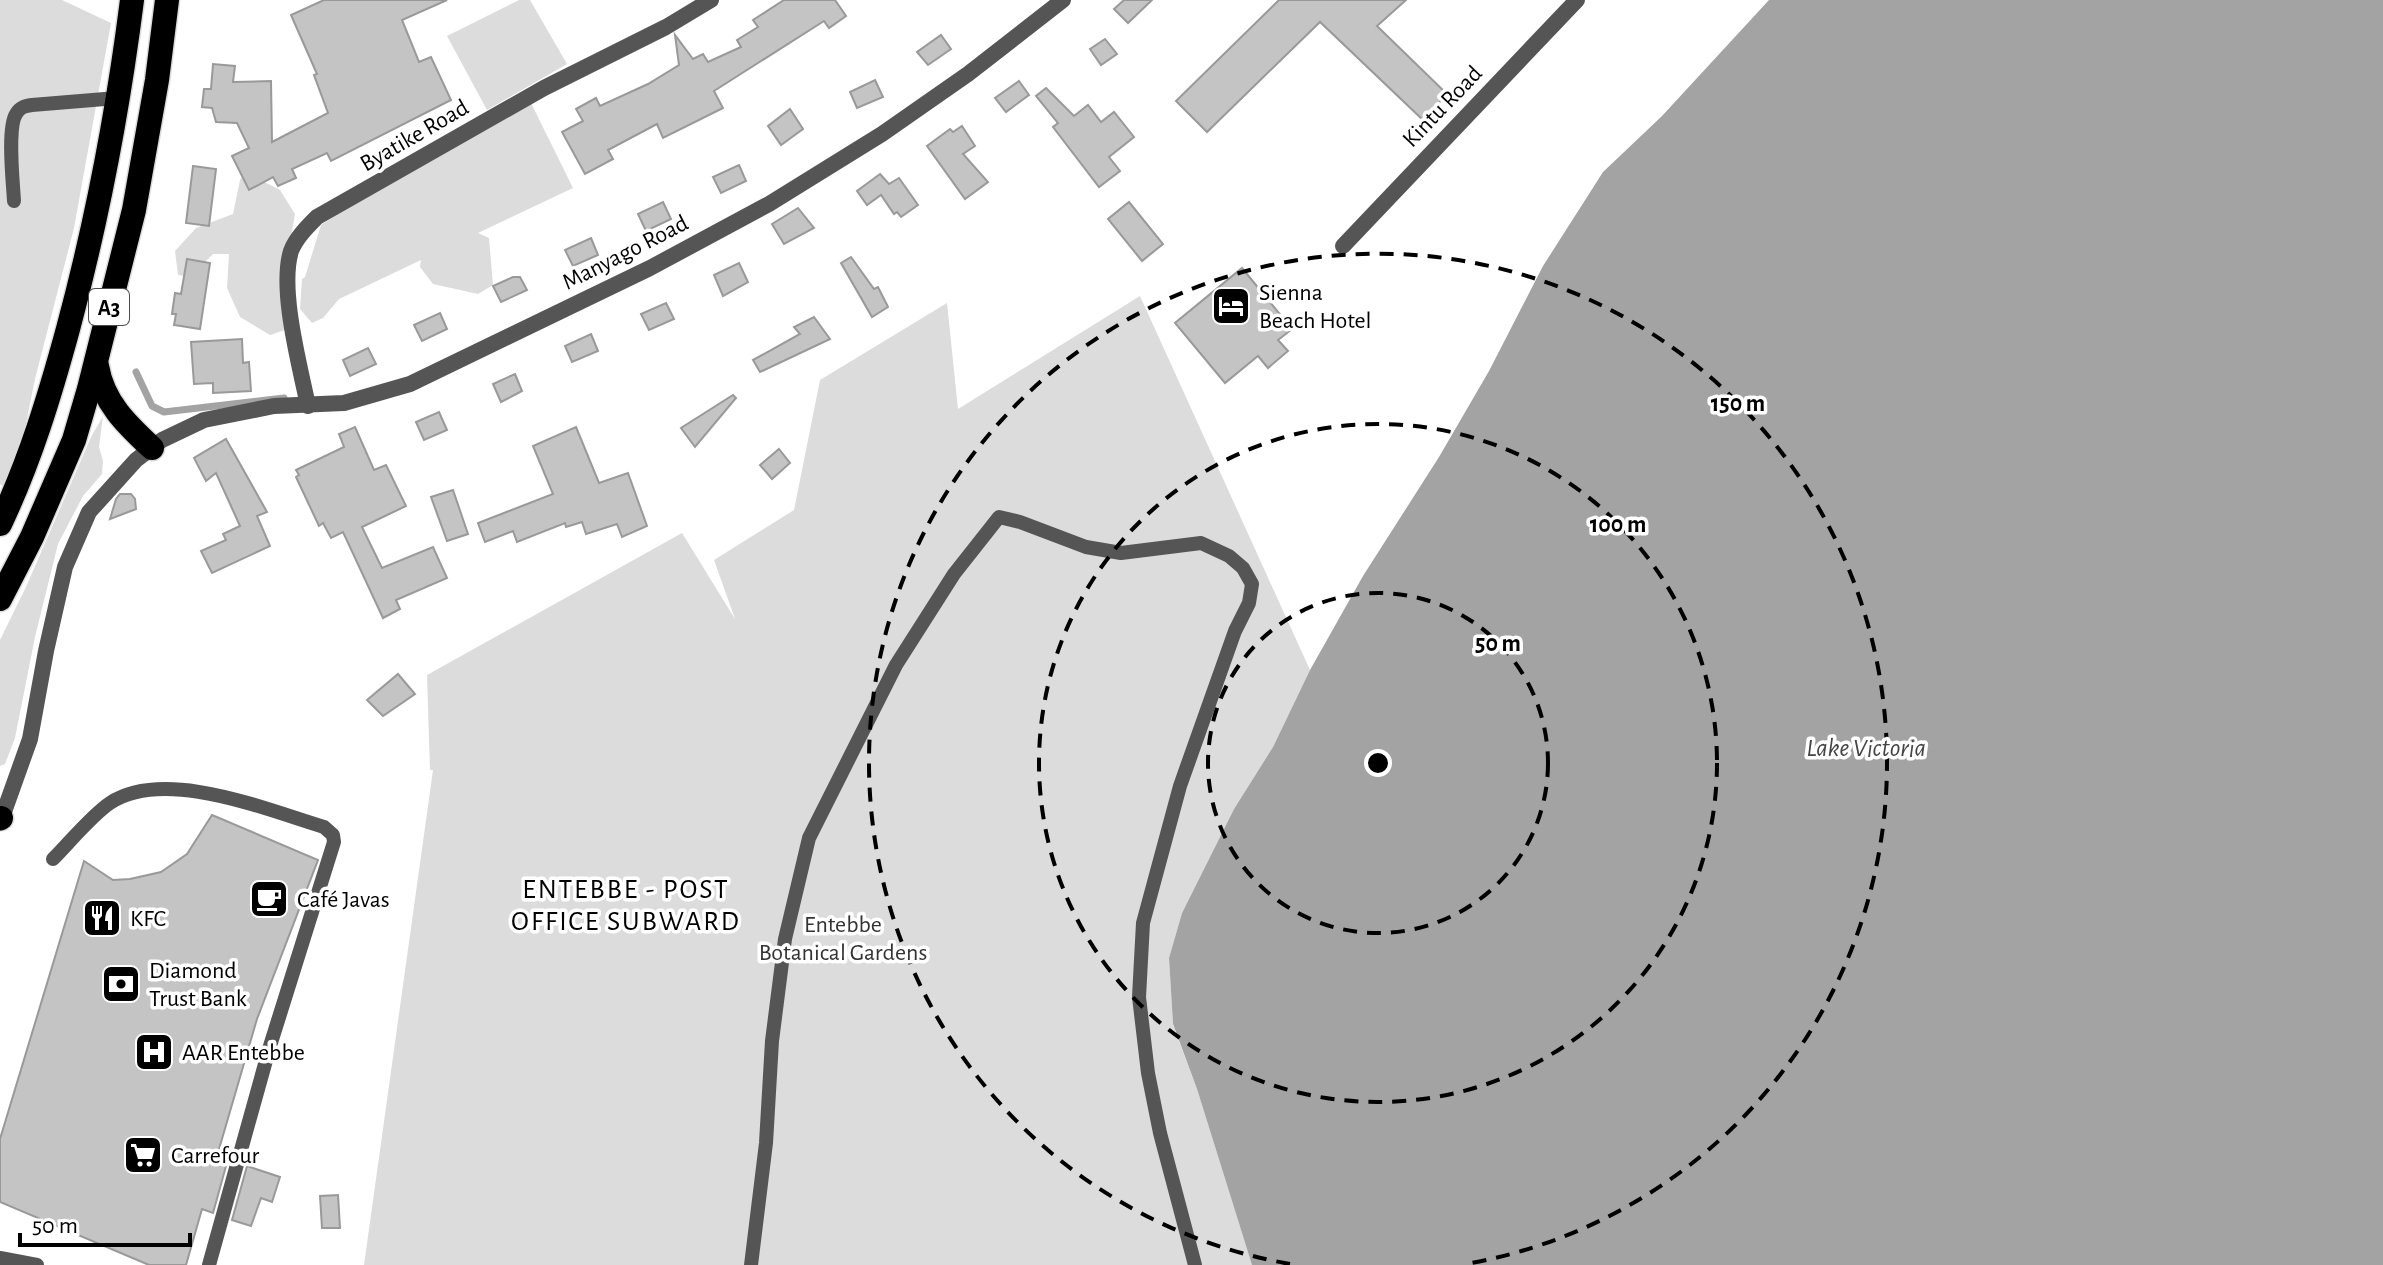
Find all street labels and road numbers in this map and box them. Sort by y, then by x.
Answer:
street label: Kintu Road [1398,61,1487,152]
street label: Byatike Road [356,95,473,176]
street label: Manyago Road [559,211,692,295]
road number: A3 [89,289,129,325]

